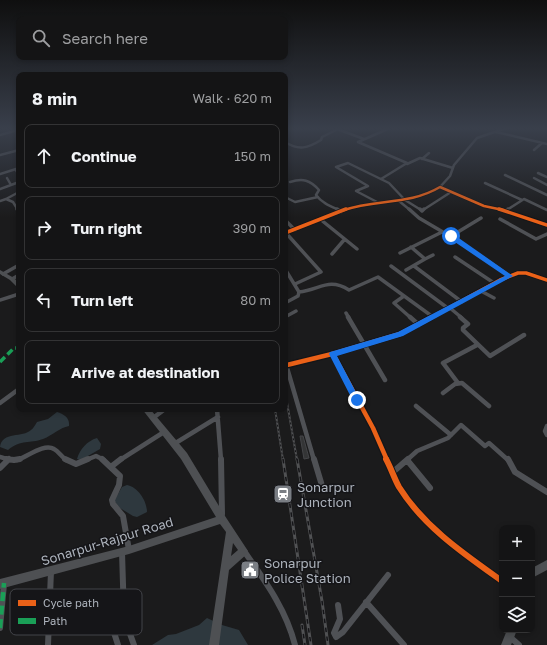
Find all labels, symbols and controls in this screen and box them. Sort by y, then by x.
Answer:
search box [16,16,288,60]
icon: search [30,27,52,49]
text: Search here [62,29,148,47]
text: 8 min [32,88,77,109]
text: Walk · 620 m [193,90,272,106]
icon: ahead [33,145,55,167]
text: Continue [71,147,137,165]
text: 150 m [234,148,271,164]
icon: right [33,217,55,239]
text: Turn right [71,219,142,237]
text: 390 m [233,220,271,236]
route start [442,227,460,245]
icon: left [33,289,55,311]
text: Turn left [71,291,133,309]
text: 80 m [240,292,271,308]
icon: arrive [33,361,55,383]
text: Arrive at destination [71,363,220,381]
route end [348,391,366,409]
place label: Sonarpur Junction [297,479,354,510]
station icon: Sonarpur Junction [272,483,294,505]
street label: Sonarpur-Rajpur Road [39,513,175,569]
map controls [499,525,535,633]
button: + [499,525,535,561]
place label: Sonarpur Police Station [264,555,351,586]
public building icon: Sonarpur Police Station [239,559,261,581]
button: − [499,561,535,597]
legend [10,589,142,635]
text: Cycle path [43,596,99,609]
button: layers [499,597,535,633]
text: Path [43,614,67,627]

